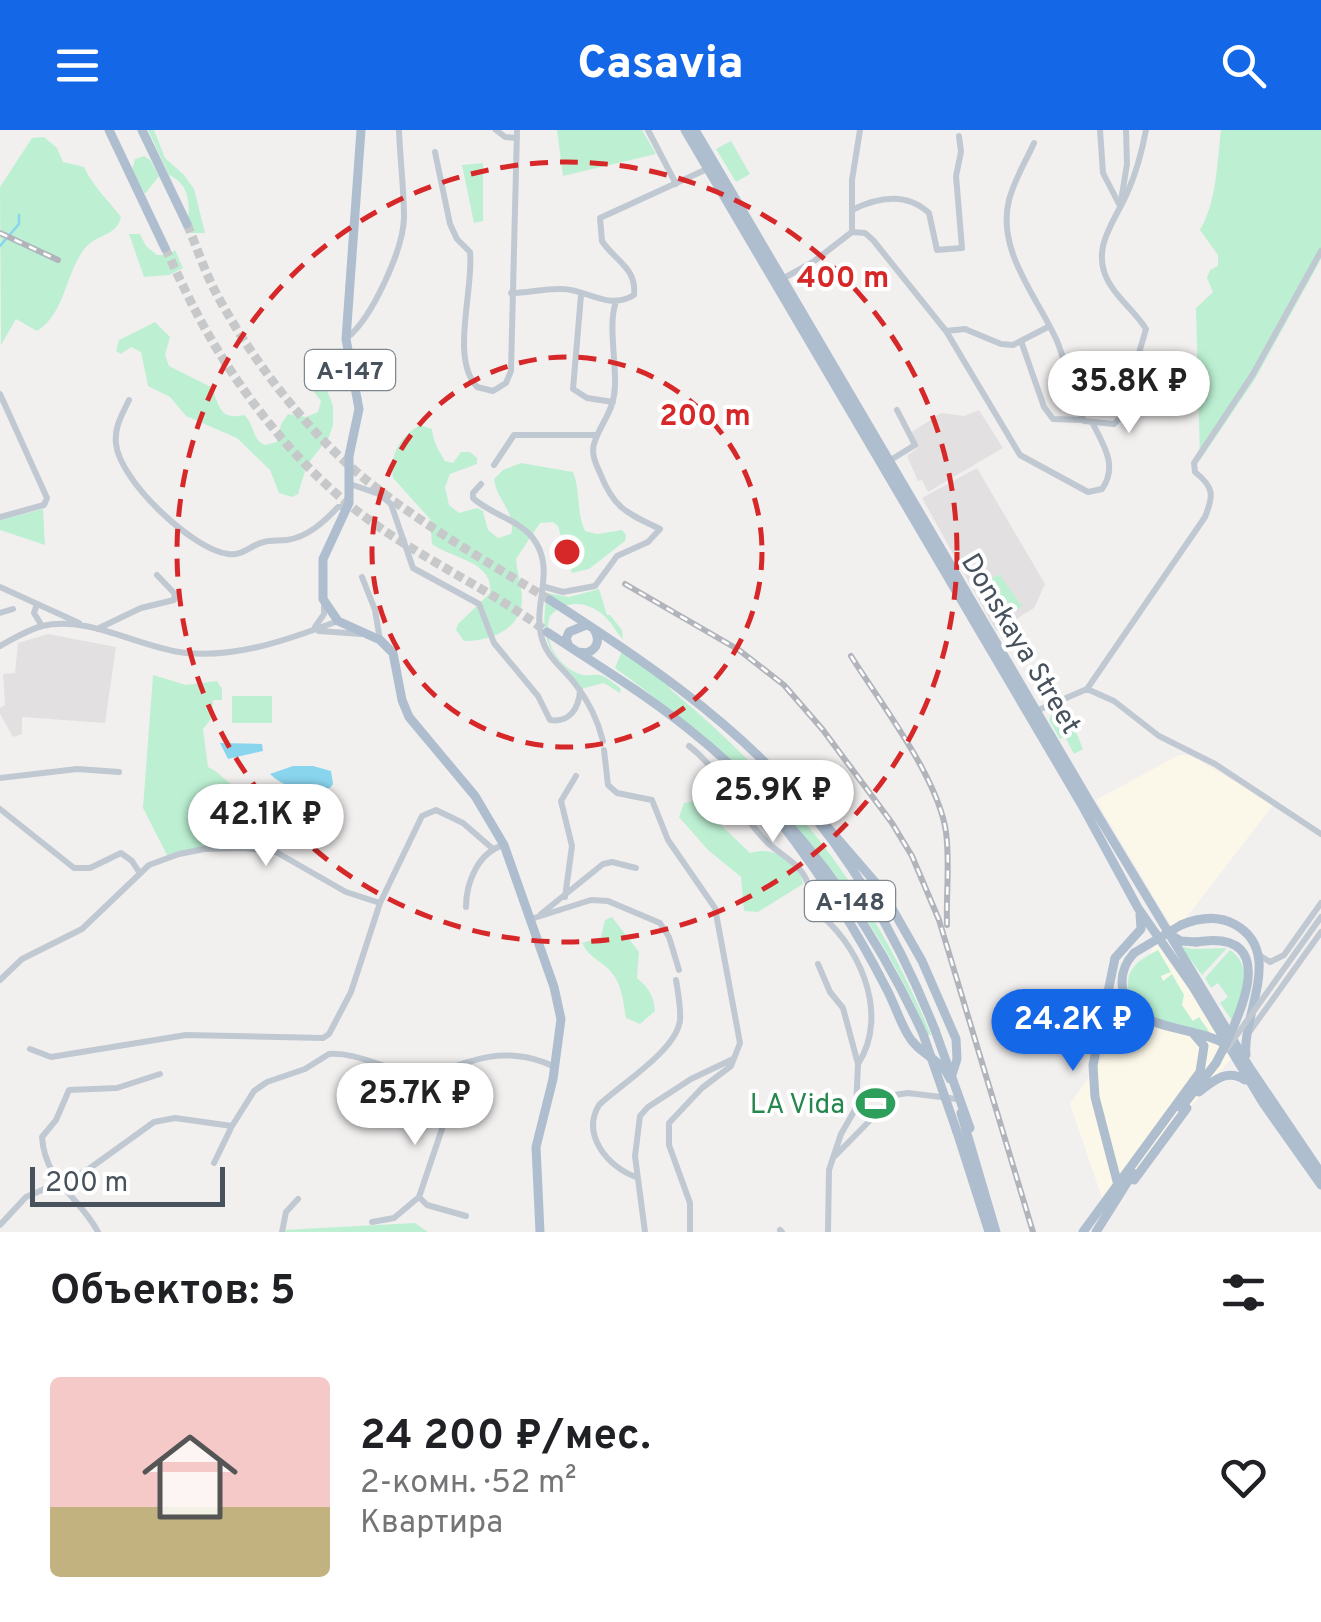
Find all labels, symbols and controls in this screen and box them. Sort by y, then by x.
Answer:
text: Casavia [578,37,743,94]
icon: menu [50,38,105,93]
icon: search [1216,38,1271,93]
text: 400 m [797,261,889,298]
road number: А-147 [305,350,395,390]
pin: 35.8K ₽ [1037,351,1221,436]
text: 35.8K ₽ [1070,363,1188,403]
text: 200 m [659,399,751,436]
centre of rings [549,534,585,570]
street label: Donskaya Street [951,548,1088,742]
pin: 25.9K ₽ [681,760,865,845]
text: 25.9K ₽ [714,772,832,812]
pin: 42.1K ₽ [174,784,358,869]
text: 42.1K ₽ [210,796,322,836]
road number: А-148 [805,881,895,921]
pin: 24.2K ₽ [981,989,1165,1074]
text: 24.2K ₽ [1013,1001,1133,1041]
pin: 25.7K ₽ [323,1063,507,1148]
text: 25.7K ₽ [359,1075,471,1115]
sports icon: LA Vida [854,1082,896,1124]
place label: LA Vida [750,1088,845,1124]
scale bar [30,1162,225,1206]
text: 200 m [45,1166,128,1202]
icon: filters [1216,1265,1271,1320]
text: Объектов: 5 [50,1266,296,1319]
text: 24 200 ₽/мес. [360,1411,651,1464]
icon: home [130,1417,250,1537]
icon: heart [1216,1450,1271,1505]
text: 2-комн. · 52 m² [360,1464,577,1504]
text: Квартира [360,1504,503,1544]

